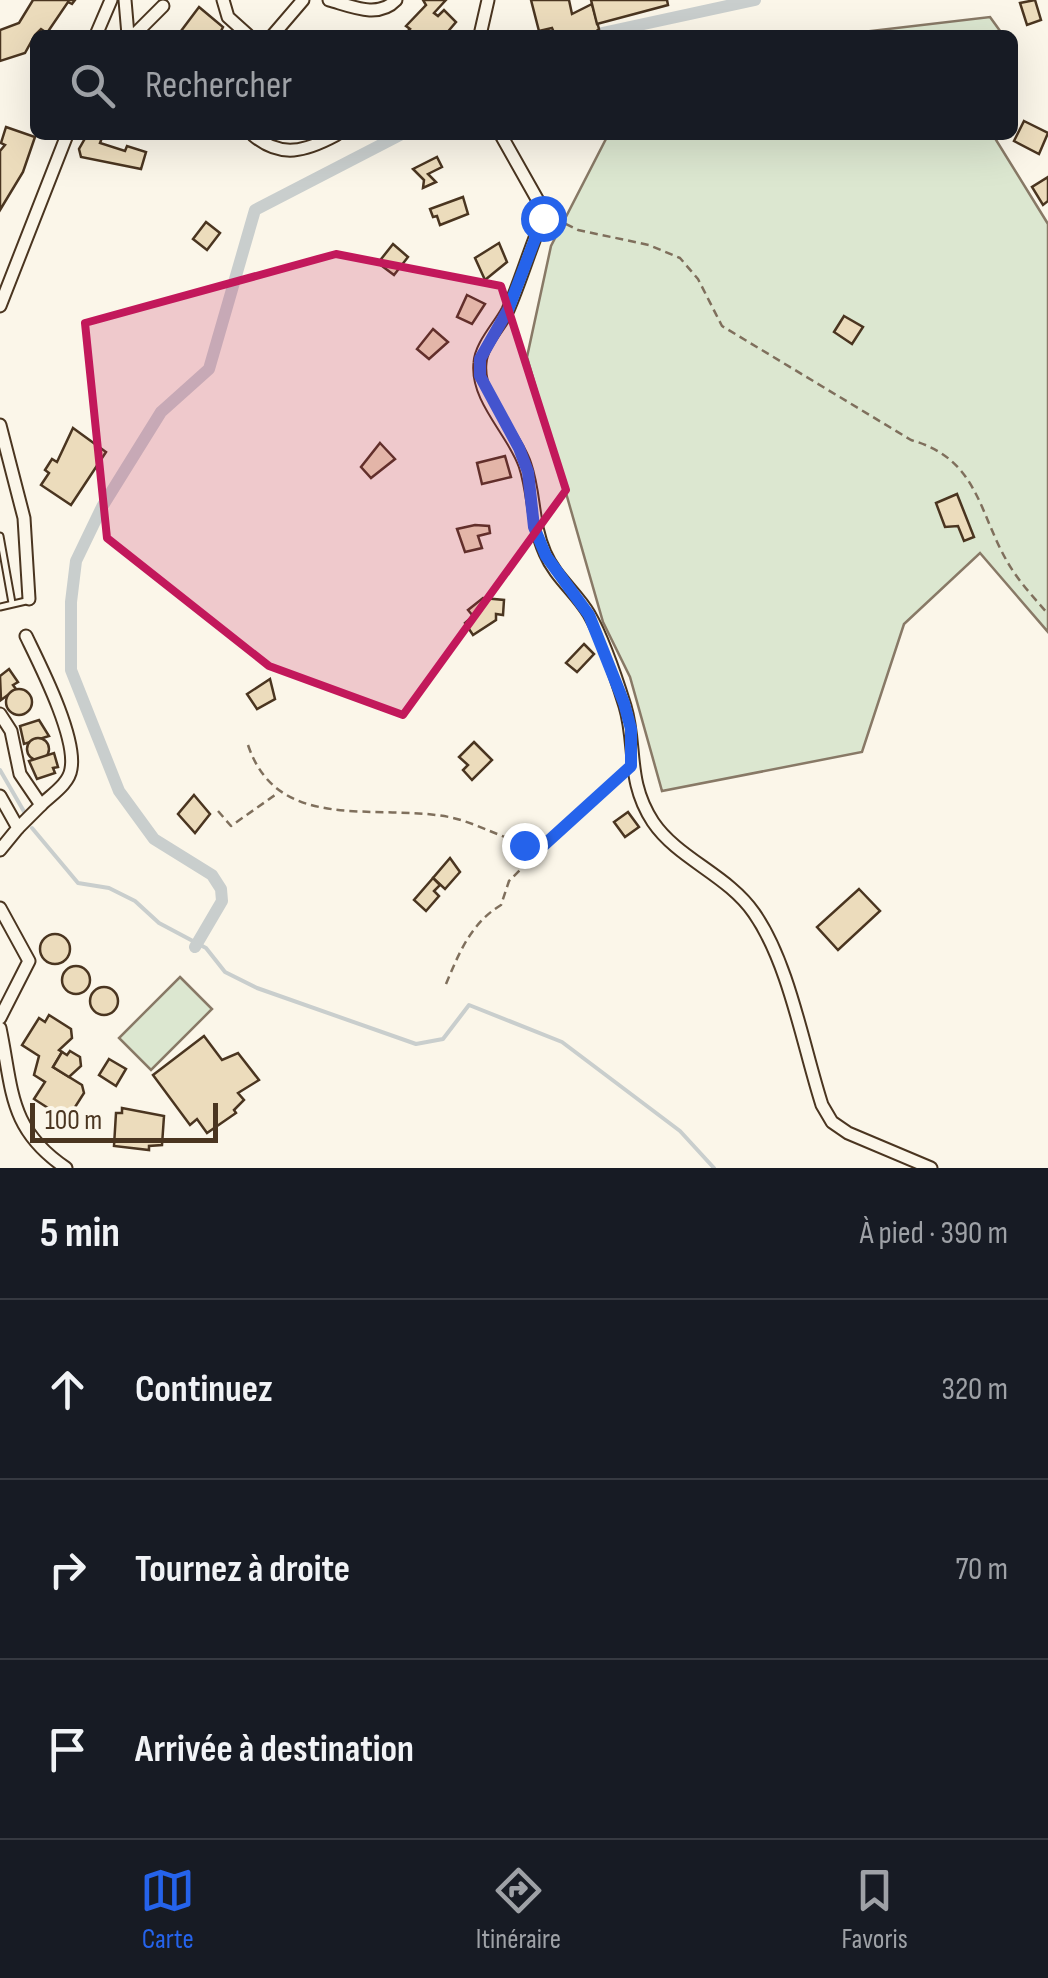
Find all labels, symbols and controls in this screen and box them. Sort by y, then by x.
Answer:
search box [30,30,1018,140]
icon: search [65,58,120,113]
text: Rechercher [145,63,292,108]
route start [521,196,567,242]
route end [502,823,548,869]
scale bar [30,1098,218,1142]
text: 100 m [45,1104,102,1137]
text: 5 min [40,1208,120,1259]
text: À pied · 390 m [860,1214,1008,1253]
icon: ahead [40,1362,95,1417]
text: Continuez [135,1367,273,1412]
text: 320 m [941,1370,1008,1409]
icon: right [40,1542,95,1597]
text: Tournez à droite [135,1547,350,1592]
text: 70 m [955,1550,1008,1589]
icon: arrive [40,1722,95,1777]
text: Arrivée à destination [135,1727,414,1772]
tab: Carte [140,1863,195,1956]
tab: Itinéraire [476,1863,561,1956]
tab: Favoris [841,1863,908,1956]

